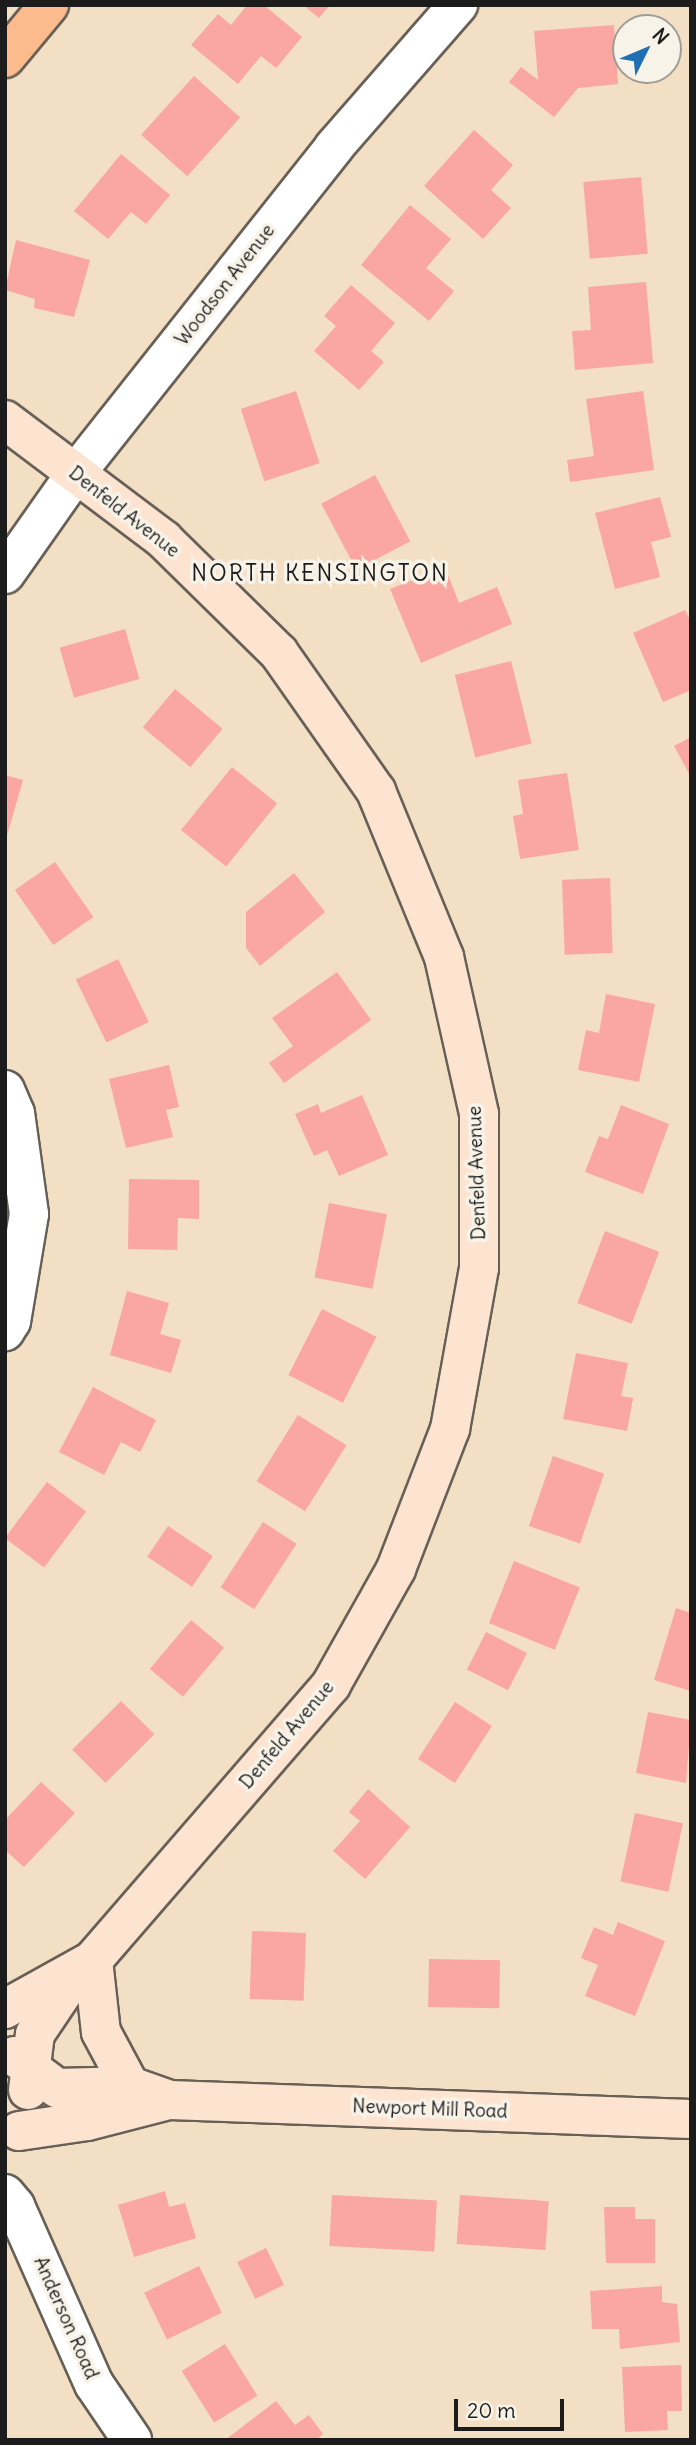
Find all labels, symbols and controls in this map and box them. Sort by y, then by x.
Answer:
north arrow [612,14,682,84]
text: N [648,23,674,49]
street label: Woodson Avenue [171,220,279,350]
street label: Denfeld Avenue [64,462,184,562]
district label: NORTH KENSINGTON [193,559,447,587]
street label: Denfeld Avenue [463,1106,491,1240]
street label: Denfeld Avenue [235,1676,339,1794]
street label: Newport Mill Road [352,2095,508,2123]
street label: Anderson Road [29,2253,103,2383]
scale bar [458,2386,568,2430]
text: 20 m [467,2397,516,2424]

